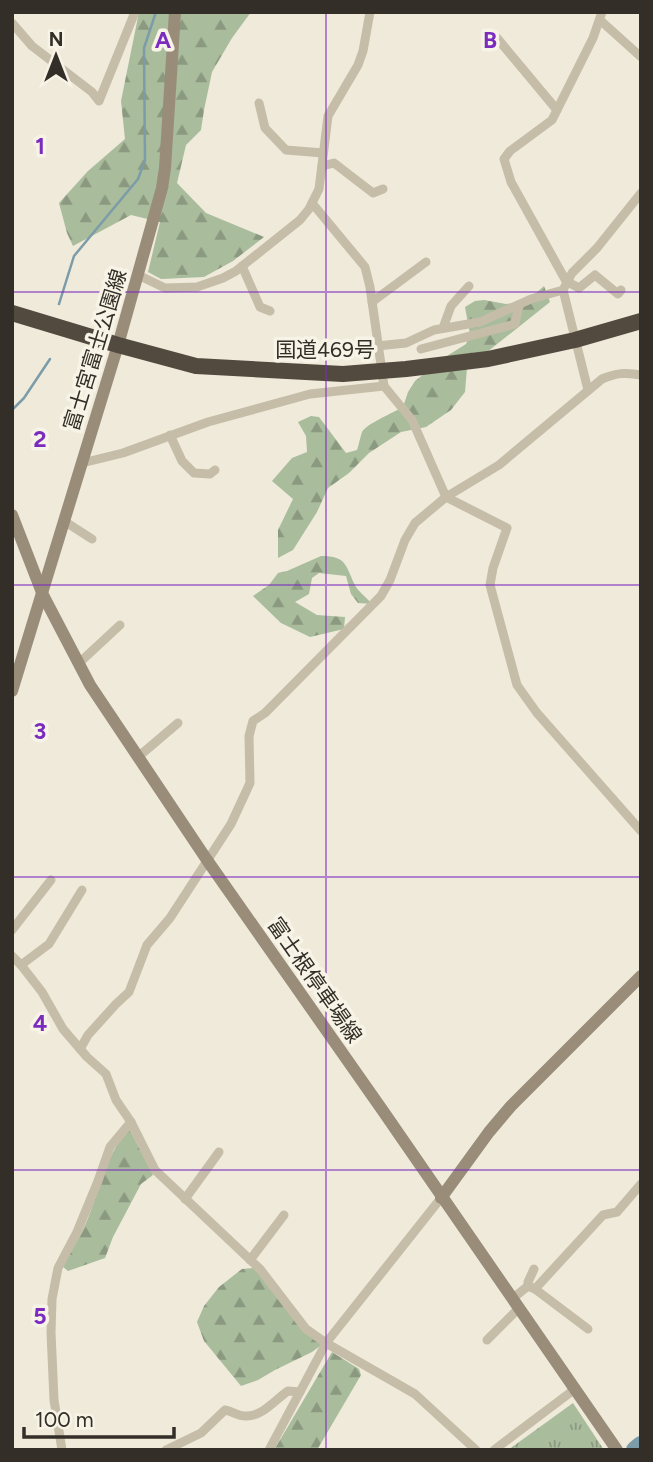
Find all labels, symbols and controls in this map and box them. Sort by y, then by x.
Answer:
north arrow [21,21,91,91]
text: A [155,26,172,54]
text: B [483,26,497,54]
text: N [49,28,63,51]
text: 1 [35,132,45,160]
street label: 富士宮富士公園線 [58,266,132,434]
street label: 国道469号 [275,337,375,362]
text: 2 [33,425,47,453]
text: 3 [34,717,46,745]
street label: 富士根停車場線 [263,913,367,1047]
text: 4 [33,1009,47,1037]
text: 5 [33,1302,47,1330]
scale bar [24,1396,175,1440]
text: 100 m [35,1407,94,1432]

